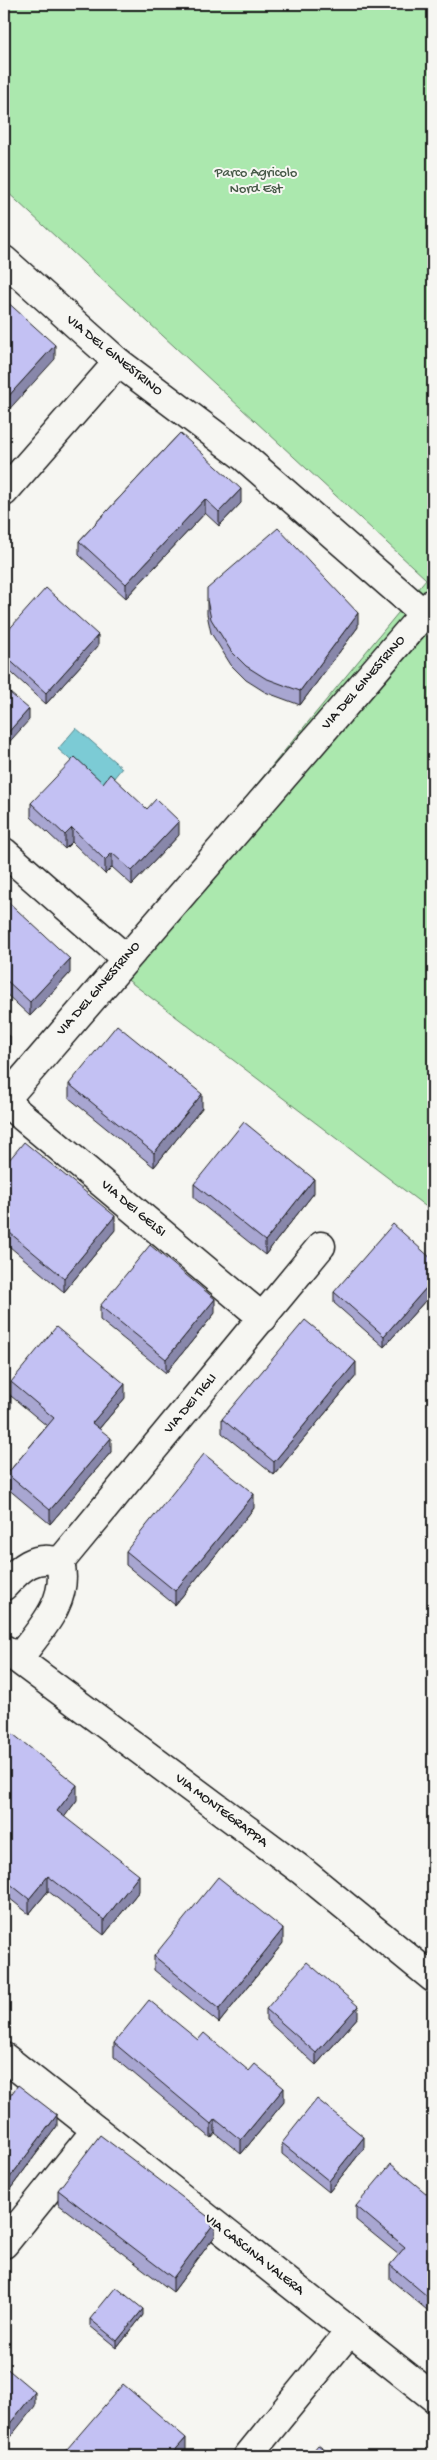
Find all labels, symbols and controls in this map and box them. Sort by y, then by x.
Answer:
park label: Parco Agricolo Nord Est [214,165,297,198]
street label: VIA DEL GINESTRINO [62,311,166,400]
street label: VIA DEL GINESTRINO [318,632,410,734]
street label: VIA DEL GINESTRINO [53,938,145,1040]
street label: VIA DEI GELSI [96,1176,169,1241]
street label: VIA DEI TIGLI [160,1370,221,1438]
street label: VIA MONTEGRAPPA [170,1770,272,1852]
street label: VIA CASCINA VALERA [200,2210,308,2300]

